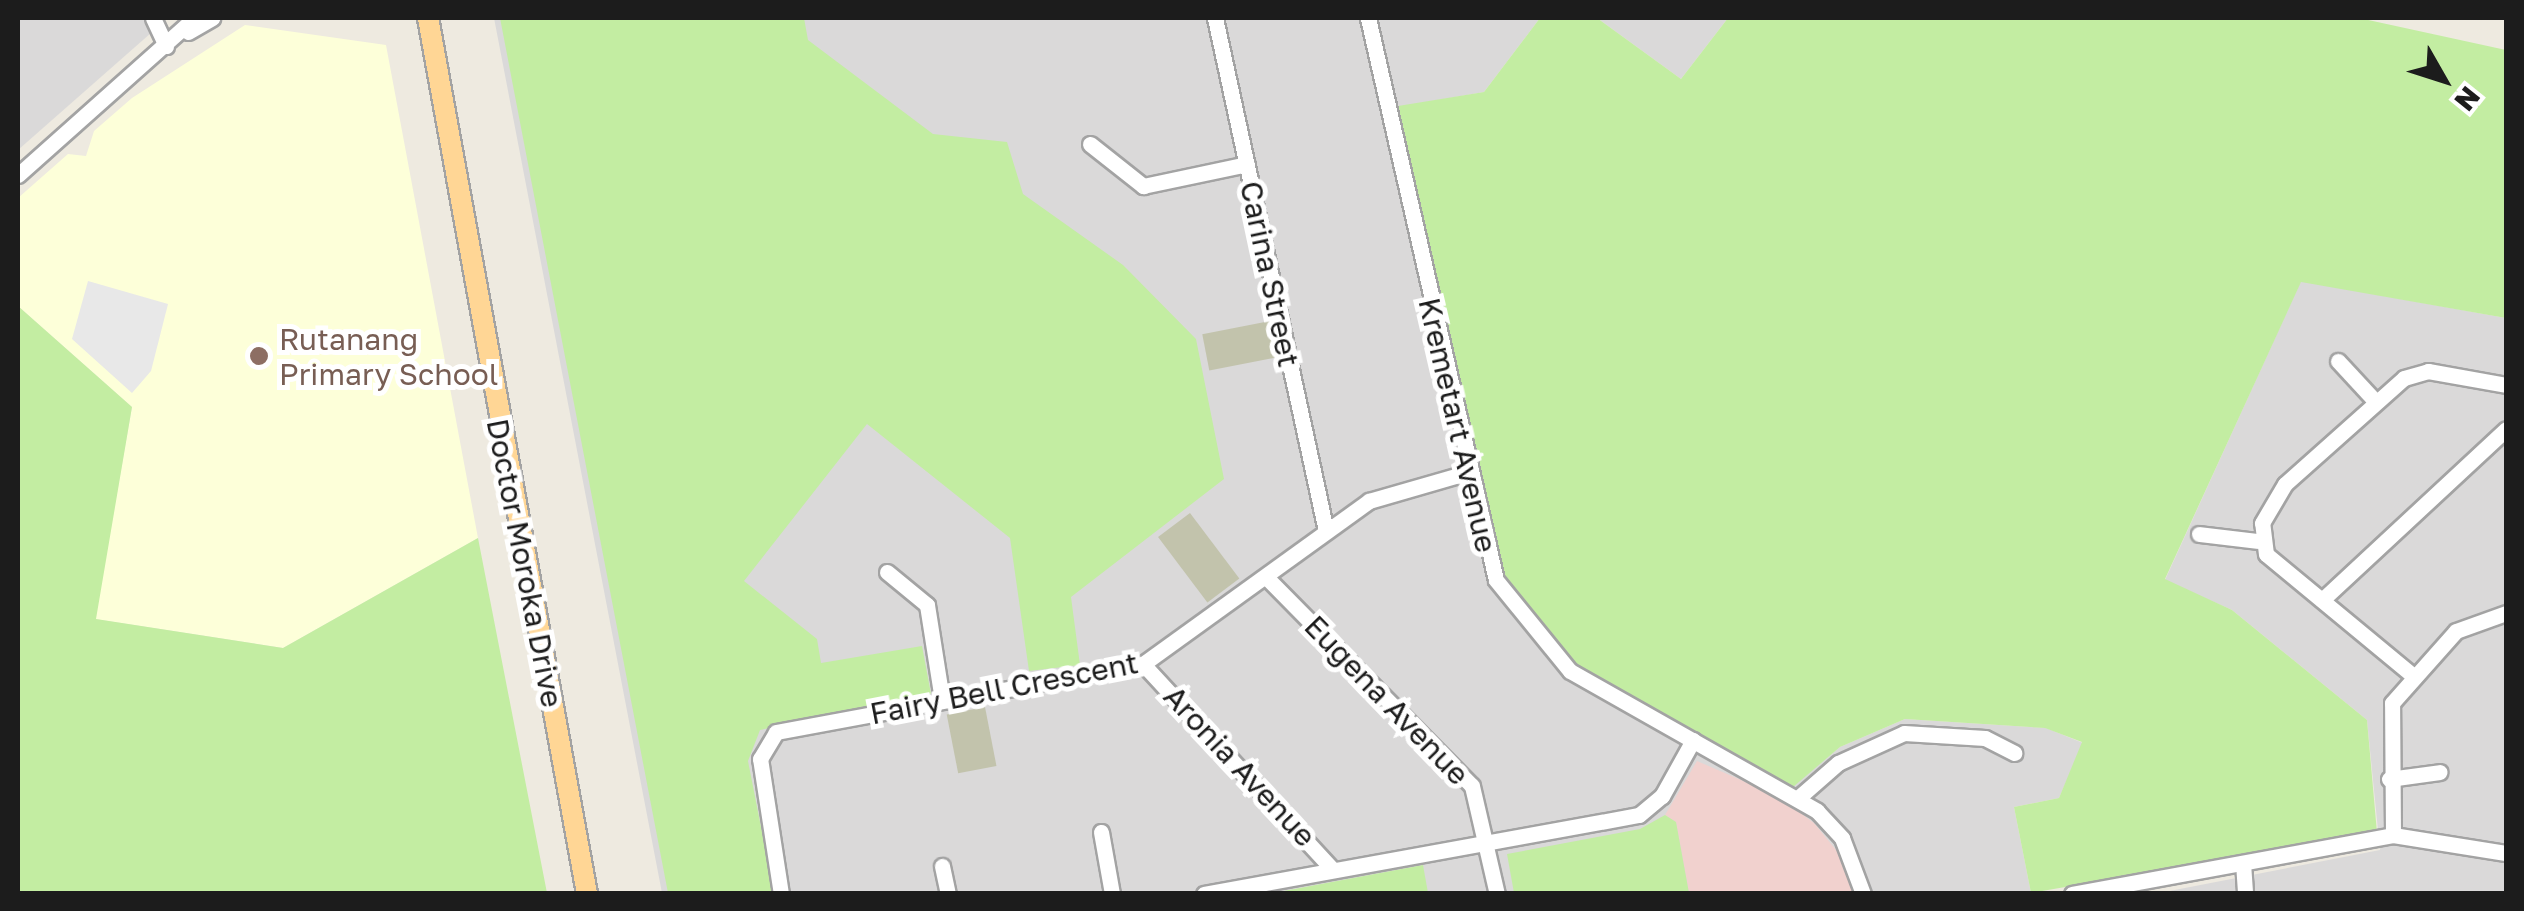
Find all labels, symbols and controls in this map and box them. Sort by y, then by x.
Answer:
north arrow [2394,30,2494,130]
text: N [2448,81,2487,118]
street label: Carina Street [1233,178,1307,370]
street label: Kremetart Avenue [1411,294,1505,556]
place label: Rutanang Primary School [279,321,498,392]
marker: Rutanang Primary School [248,345,270,367]
street label: Doctor Moroka Drive [479,416,571,710]
street label: Eugena Avenue [1297,608,1477,792]
street label: Fairy Bell Crescent [867,644,1141,732]
street label: Aronia Avenue [1156,678,1324,854]

